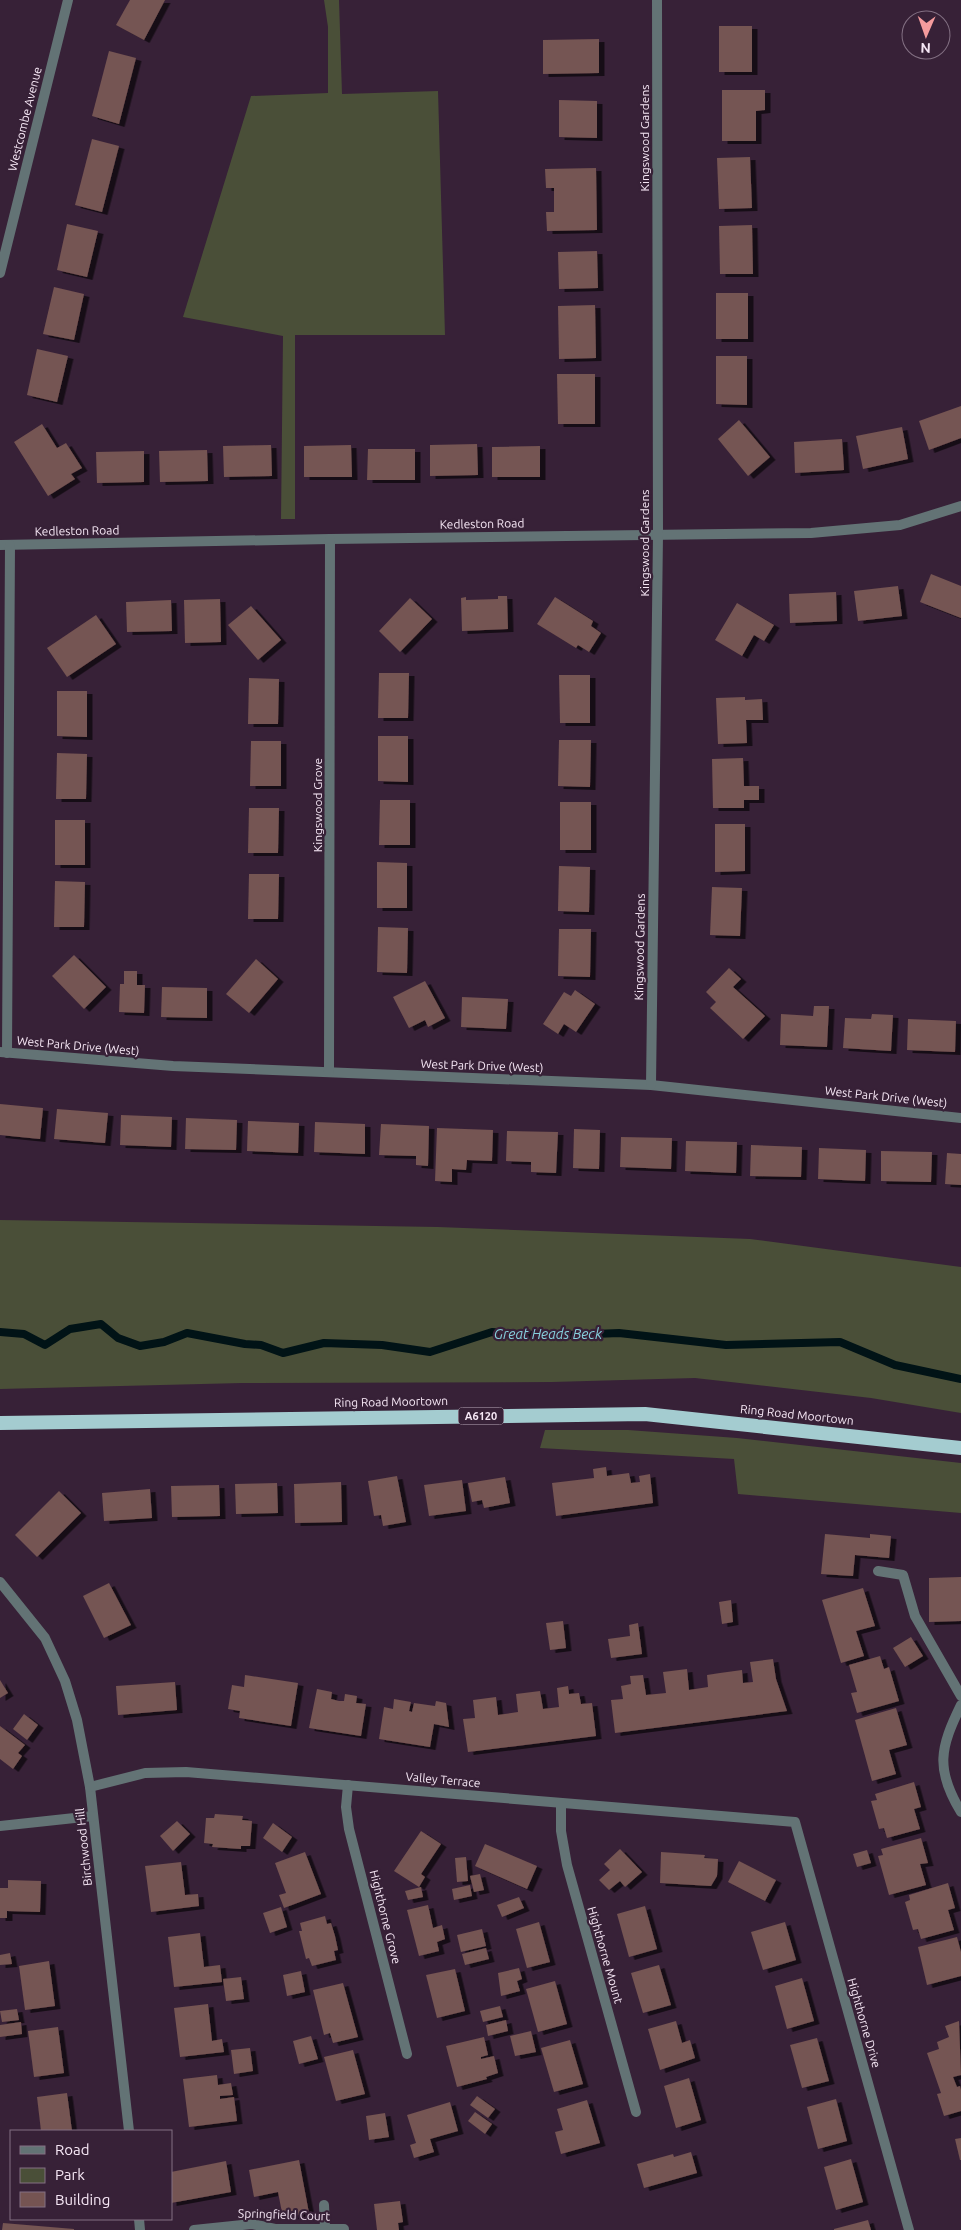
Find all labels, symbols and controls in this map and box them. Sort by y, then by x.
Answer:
north arrow [901,10,951,60]
text: N [920,40,931,56]
street label: Westcombe Avenue [5,65,44,172]
street label: Kingswood Gardens [638,85,651,191]
street label: Kingswood Gardens [638,490,651,596]
street label: Kedleston Road [440,516,524,531]
street label: Kedleston Road [35,523,119,538]
street label: Kingswood Grove [311,758,324,852]
street label: Kingswood Gardens [632,893,647,1001]
street label: West Park Drive (West) [16,1034,140,1058]
street label: West Park Drive (West) [420,1057,544,1075]
street label: West Park Drive (West) [824,1084,948,1110]
water label: Great Heads Beck [494,1326,603,1342]
street label: Ring Road Moortown [334,1394,448,1409]
street label: Ring Road Moortown [740,1402,855,1427]
road number: A6120 [458,1408,504,1424]
street label: Valley Terrace [405,1770,481,1789]
street label: Birchwood Hill [73,1808,94,1887]
street label: Highthorne Grove [368,1869,403,1965]
street label: Highthorne Mount [585,1905,626,2005]
street label: Highthorne Drive [845,1976,884,2069]
legend [10,2130,172,2220]
text: Road [55,2141,90,2158]
text: Park [55,2166,85,2183]
text: Building [55,2191,110,2208]
street label: Springfield Court [238,2206,331,2223]

